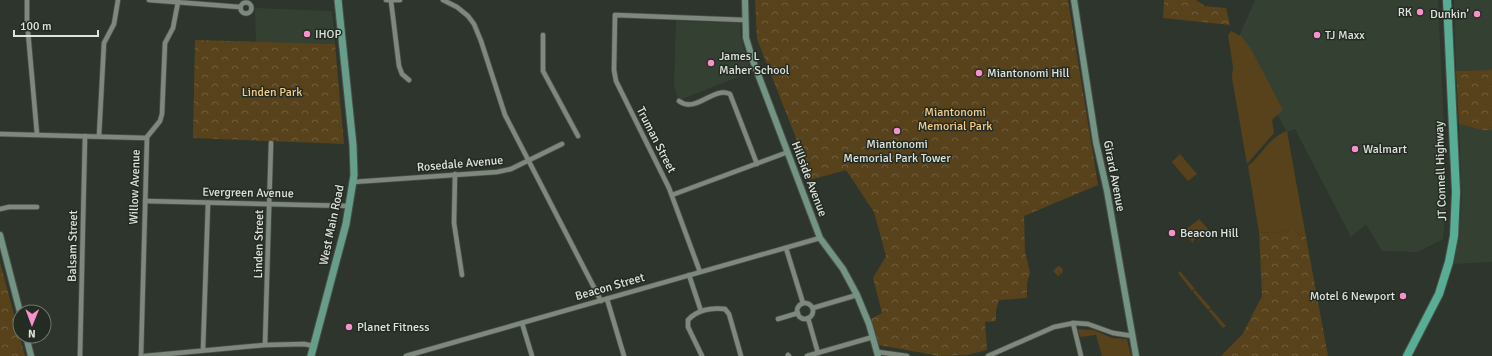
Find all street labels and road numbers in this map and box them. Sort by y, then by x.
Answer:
street label: Truman Street [633,104,679,176]
street label: JT Connell Highway [1432,120,1450,221]
street label: Hillside Avenue [788,139,830,219]
street label: Girard Avenue [1100,139,1128,213]
street label: Willow Avenue [126,149,144,225]
street label: Rosedale Avenue [416,153,504,175]
street label: West Main Road [316,183,348,267]
street label: Evergreen Avenue [202,185,294,201]
street label: Balsam Street [65,210,81,282]
street label: Linden Street [251,210,267,278]
street label: Beacon Street [574,270,646,304]

